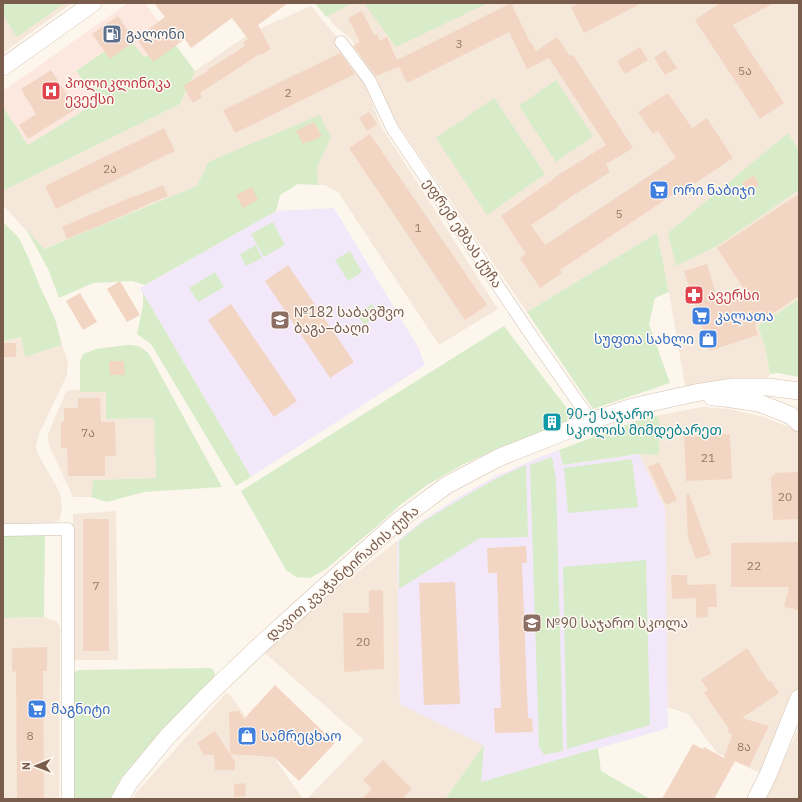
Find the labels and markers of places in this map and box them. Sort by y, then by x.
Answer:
fuel station icon: გალონი [101,23,123,45]
place label: გალონი [126,25,185,43]
place label: პოლიკლინიკა ევექსი [65,74,171,108]
hospital icon: პოლიკლინიკა ევექსი [40,80,62,102]
supermarket icon: ორი ნაბიჯი [648,179,670,201]
place label: ორი ნაბიჯი [673,181,755,199]
pharmacy icon: ავერსი [683,284,705,306]
place label: ავერსი [708,286,760,304]
place label: №182 საბავშვო ბაგა–ბაღი [294,303,404,337]
supermarket icon: კალათა [690,305,712,327]
place label: კალათა [715,307,774,325]
school or university icon: №182 საბავშვო ბაგა–ბაღი [269,309,291,331]
shop icon: სუფთა სახლი [697,328,719,350]
place label: სუფთა სახლი [594,330,694,348]
place label: 90-ე საჯარო სკოლის მიმდებარეთ [566,405,722,439]
building icon: 90-ე საჯარო სკოლის მიმდებარეთ [541,411,563,433]
school or university icon: №90 საჯარო სკოლა [521,612,543,634]
place label: №90 საჯარო სკოლა [546,614,688,632]
supermarket icon: მაგნიტი [26,698,48,720]
place label: მაგნიტი [51,700,110,718]
shop icon: სამრეცხაო [236,725,258,747]
place label: სამრეცხაო [261,727,342,745]

